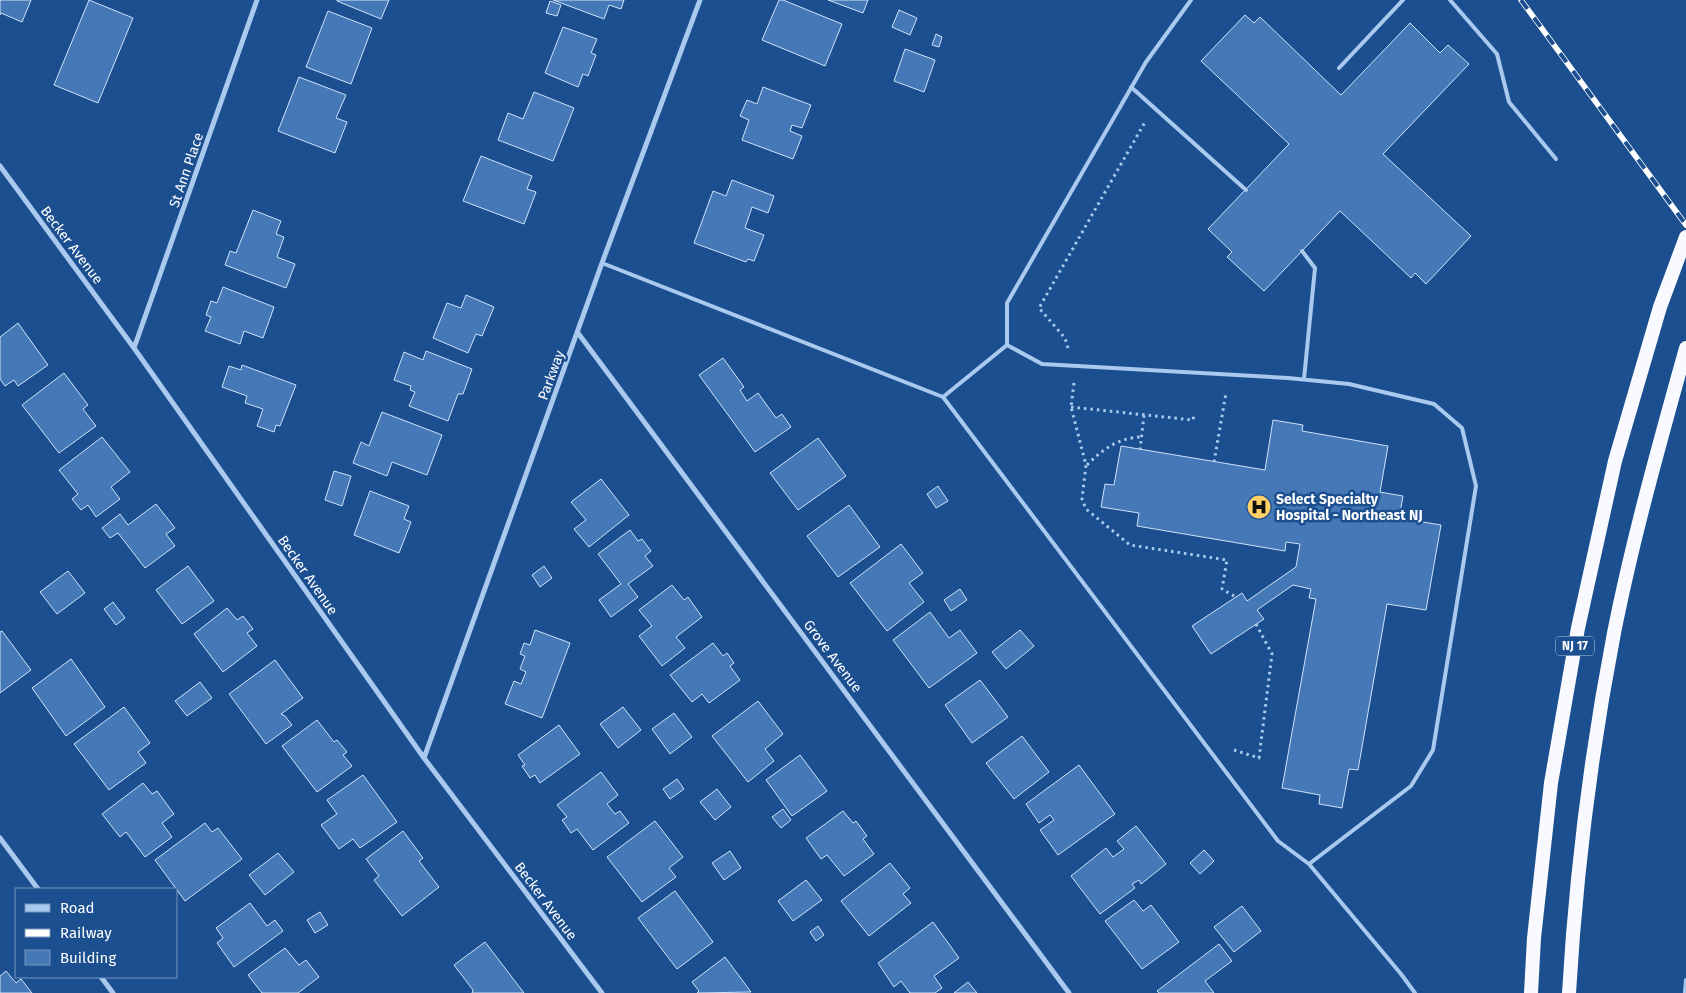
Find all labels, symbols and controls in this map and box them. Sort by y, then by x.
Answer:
street label: St Ann Place [166,130,207,210]
street label: Becker Avenue [37,203,106,288]
street label: Parkway [535,348,568,402]
place label: Select Specialty Hospital - Northeast NJ [1276,491,1423,524]
hospital icon: Select Specialty Hospital - Northeast NJ [1246,494,1272,520]
street label: Becker Avenue [274,532,341,618]
street label: Grove Avenue [800,617,865,696]
road number: NJ 17 [1556,636,1594,656]
street label: Becker Avenue [511,859,580,944]
legend [15,888,178,978]
text: Road [60,899,95,917]
text: Railway [60,924,112,942]
text: Building [60,949,116,967]

